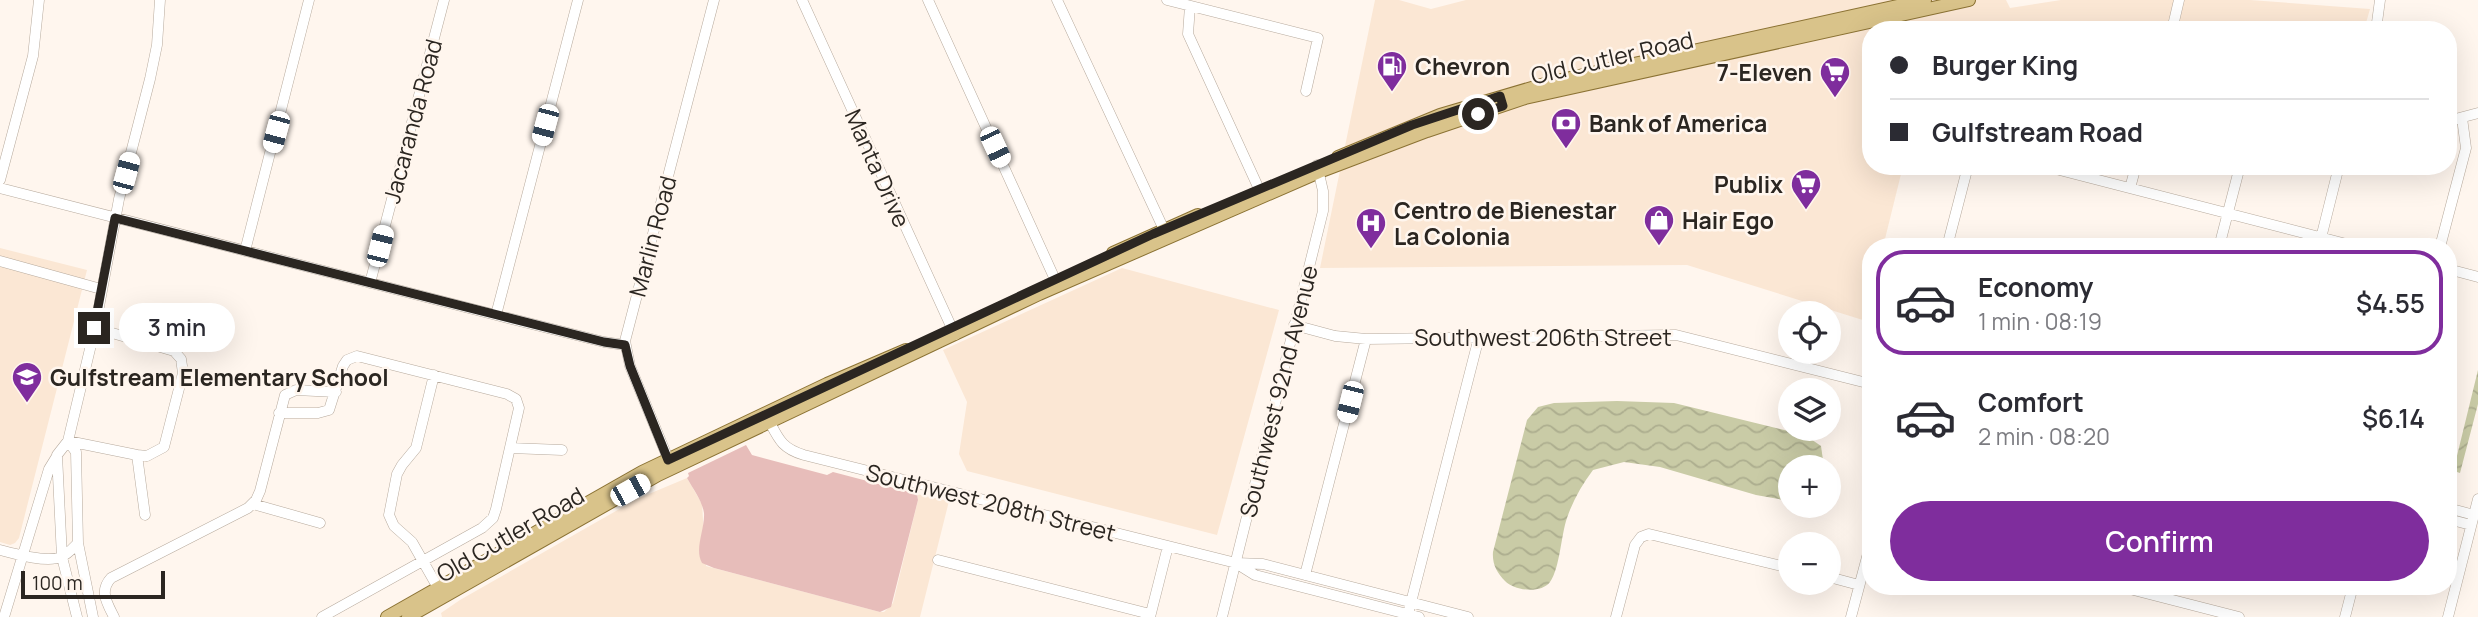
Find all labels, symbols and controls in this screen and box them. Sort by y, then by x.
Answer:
street label: Old Cutler Road [1528,23,1696,91]
street label: Jacaranda Road [375,35,449,207]
text: Burger King [1932,47,2078,83]
fuel station icon: Chevron [1375,49,1409,93]
place label: Chevron [1415,50,1510,82]
supermarket icon: 7-Eleven [1818,55,1852,99]
place label: 7-Eleven [1717,56,1812,88]
route start [1462,98,1494,130]
car [530,102,561,148]
street label: Manta Drive [838,104,918,232]
bank icon: Bank of America [1549,106,1583,150]
place label: Bank of America [1589,107,1767,139]
car [261,109,292,155]
text: Gulfstream Road [1932,114,2143,150]
car [977,124,1014,170]
car [111,150,142,196]
supermarket icon: Publix [1789,167,1823,211]
place label: Publix [1714,168,1783,200]
street label: Marlin Road [621,172,683,300]
place label: Centro de Bienestar La Colonia [1394,194,1617,252]
shop icon: Hair Ego [1642,203,1676,247]
place label: Hair Ego [1682,204,1774,236]
hospital icon: Centro de Bienestar La Colonia [1354,206,1388,250]
car [365,223,396,269]
street label: Southwest 92nd Avenue [1231,262,1325,520]
text: Economy [1978,269,2093,305]
icon: car [1894,271,1957,334]
text: $4.55 [2356,285,2425,321]
map controls [1778,301,1841,595]
button: locate [1778,301,1841,364]
callout: 3 min [119,304,234,352]
text: 1 min · 08:19 [1978,305,2102,337]
text: 3 min [148,311,206,343]
route end [78,312,110,344]
street label: Southwest 206th Street [1414,321,1672,353]
school or university icon: Gulfstream Elementary School [10,360,44,404]
place label: Gulfstream Elementary School [50,361,389,393]
button: layers [1778,378,1841,441]
car [1335,379,1366,425]
text: Comfort [1978,384,2084,420]
icon: car [1894,386,1957,449]
text: $6.14 [2362,400,2425,436]
text: 2 min · 08:20 [1978,420,2110,452]
street label: Southwest 208th Street [863,455,1119,549]
button: + [1778,455,1841,518]
car [607,471,654,509]
street label: Old Cutler Road [430,479,590,589]
button: Confirm [1890,501,2429,581]
button: − [1778,532,1841,595]
scale bar [21,568,164,600]
text: 100 m [32,570,83,596]

